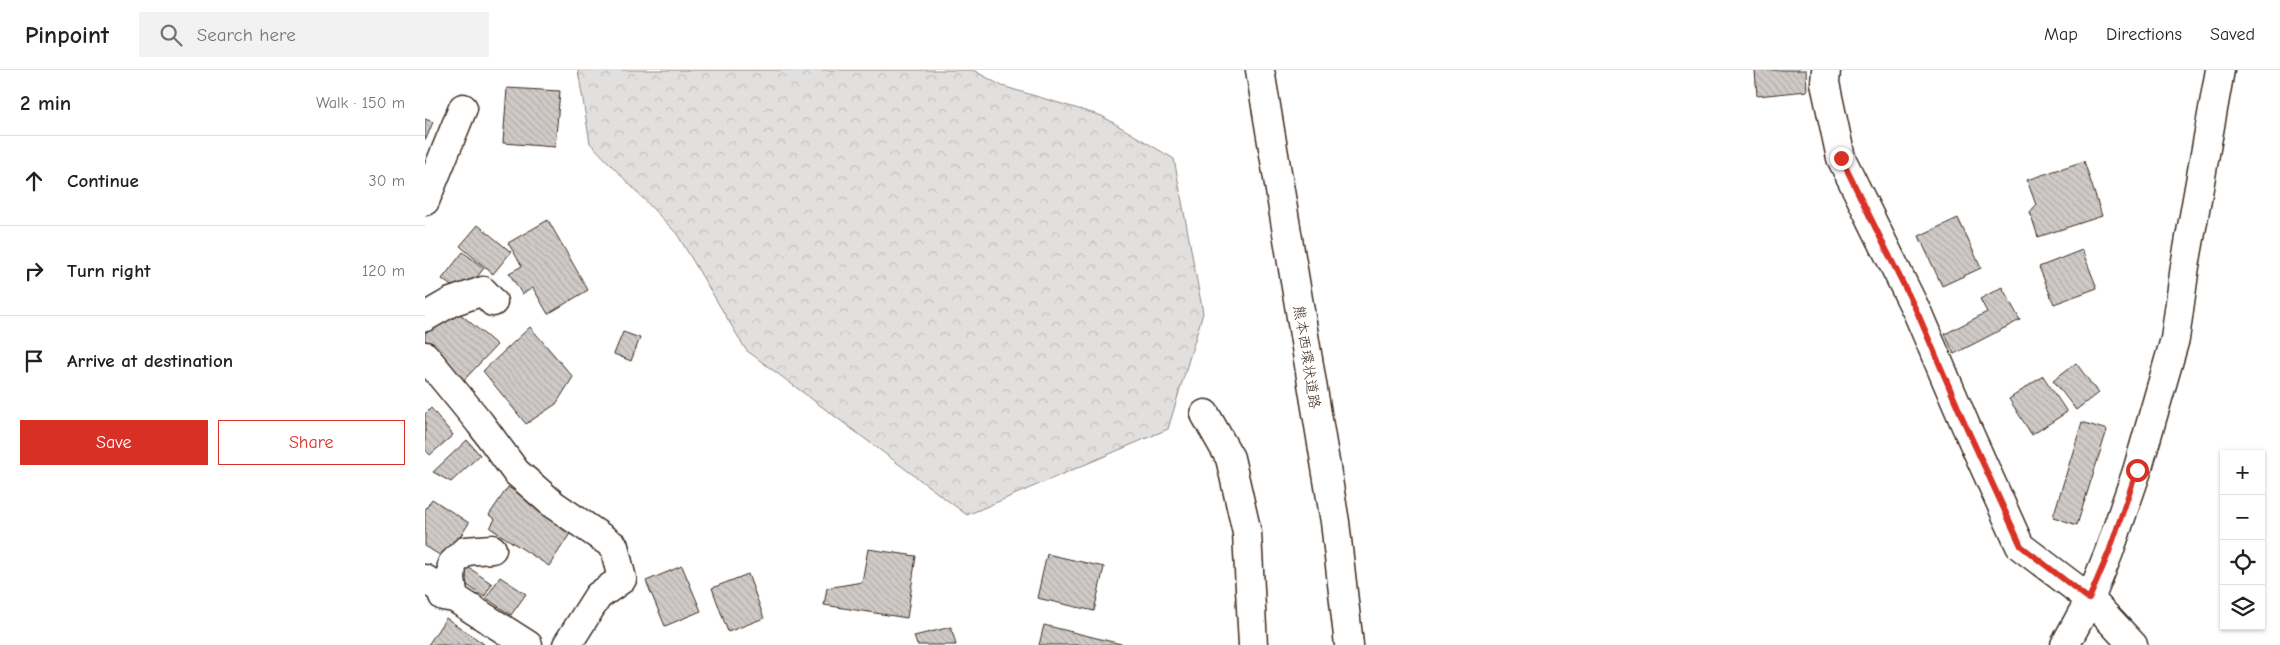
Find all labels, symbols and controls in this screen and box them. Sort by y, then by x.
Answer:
search box [139,12,489,57]
text: Pinpoint [25,21,109,49]
icon: search [157,21,185,49]
text: Search here [197,24,296,46]
text: Map [2044,24,2078,45]
text: Directions [2106,24,2182,45]
text: Saved [2210,24,2255,45]
text: 2 min [20,91,71,115]
text: Walk · 150 m [316,94,405,112]
route end [1830,147,1853,170]
icon: ahead [20,167,48,195]
text: Continue [67,170,139,192]
text: 30 m [369,172,405,190]
icon: right [20,257,48,285]
text: Turn right [67,260,151,282]
text: 120 m [362,262,405,280]
street label: 熊本西環状道路 [1290,304,1324,410]
icon: arrive [20,347,48,375]
text: Arrive at destination [67,350,233,372]
button: Save [20,420,208,465]
button: Share [218,420,405,465]
map controls [2220,450,2265,630]
button: + [2220,450,2265,495]
route start [2126,459,2149,482]
button: − [2220,495,2265,540]
button: locate [2220,540,2265,585]
button: layers [2220,585,2265,630]

